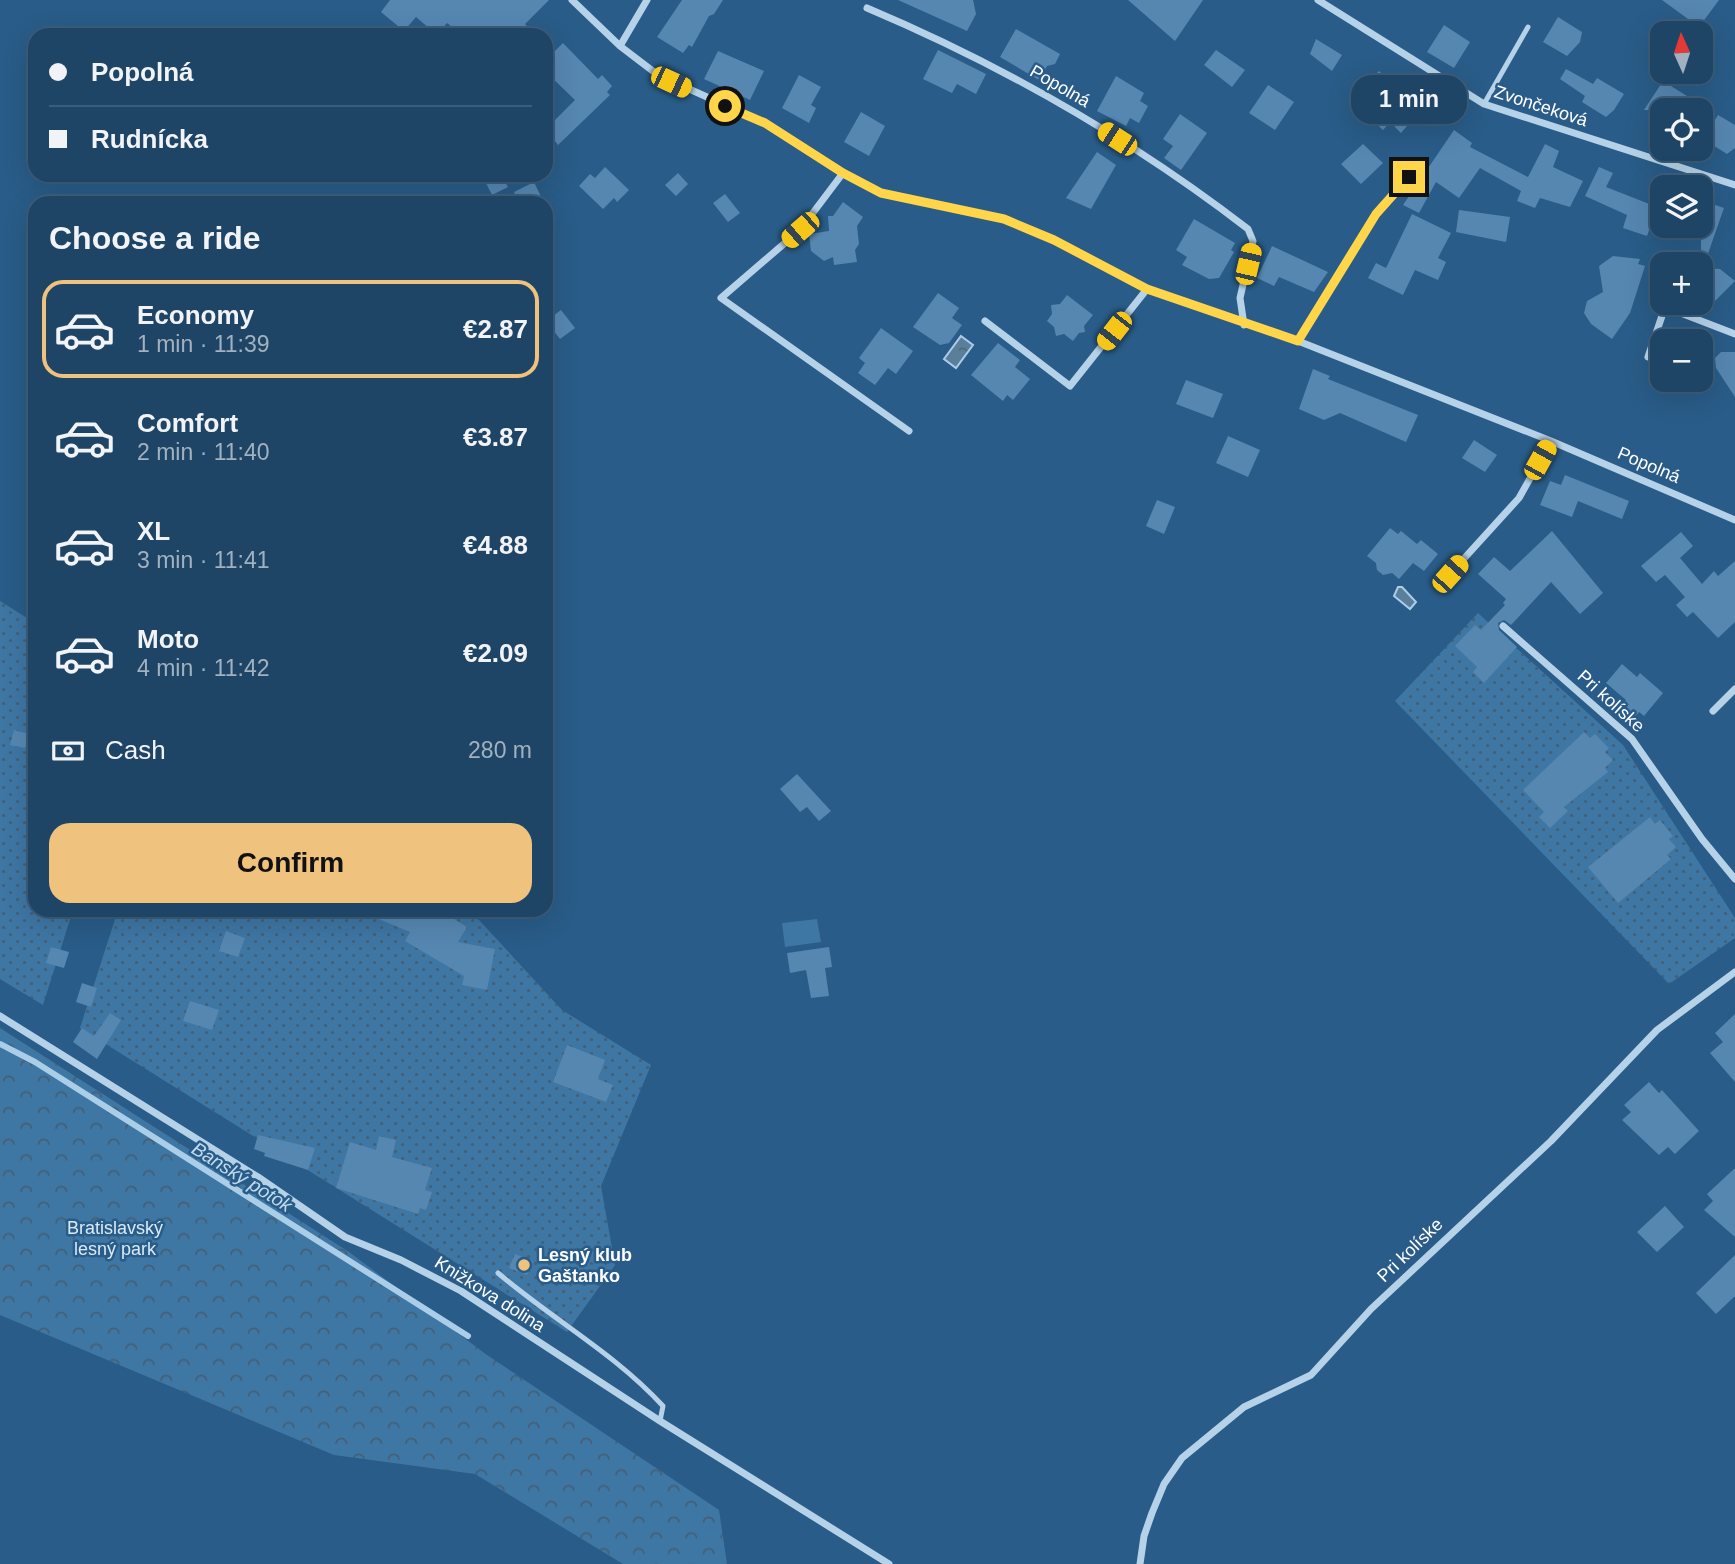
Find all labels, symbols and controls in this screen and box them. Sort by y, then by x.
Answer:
north arrow [1650,21,1713,84]
map controls [1650,21,1713,392]
text: Popolná [91,57,194,87]
street label: Popolná [1026,61,1094,112]
car [648,64,695,100]
callout: 1 min [1351,76,1467,124]
street label: Zvončeková [1492,81,1591,131]
text: 1 min [1379,86,1439,112]
route start [709,90,741,122]
button: locate [1650,98,1713,161]
car [1094,119,1141,159]
text: Rudnícka [91,124,208,154]
route end [1393,161,1425,193]
button: layers [1650,175,1713,238]
car [778,208,823,252]
text: Choose a ride [49,220,261,256]
car [1234,241,1263,287]
button: + [1650,252,1713,315]
icon: car [53,298,116,361]
text: Economy [137,300,254,330]
car [1093,308,1136,354]
text: €2.87 [463,314,528,344]
button: − [1650,329,1713,392]
text: 1 min · 11:39 [137,331,270,357]
icon: car [53,406,116,469]
text: Comfort [137,408,238,438]
text: €3.87 [463,422,528,452]
car [1521,437,1560,483]
text: 2 min · 11:40 [137,439,270,465]
street label: Popolná [1615,443,1684,487]
icon: car [53,514,116,577]
text: XL [137,516,170,546]
text: €4.88 [463,530,528,560]
text: 3 min · 11:41 [137,547,270,573]
car [1429,551,1472,597]
icon: car [53,622,116,685]
text: Moto [137,624,199,654]
text: €2.09 [463,638,528,668]
text: 4 min · 11:42 [137,655,270,681]
street label: Pri kolíske [1573,666,1649,736]
icon: cash [49,732,87,770]
text: Cash [105,735,166,765]
text: 280 m [468,737,532,763]
button: Confirm [49,823,532,903]
water label: Banský potok [188,1138,297,1217]
street label: Pri kolíske [1373,1214,1447,1286]
park label: Bratislavský lesný park [67,1218,163,1259]
place label: Lesný klub Gaštanko [538,1245,632,1286]
street label: Knižkova dolina [431,1252,550,1336]
marker: Lesný klub Gaštanko [516,1257,532,1273]

